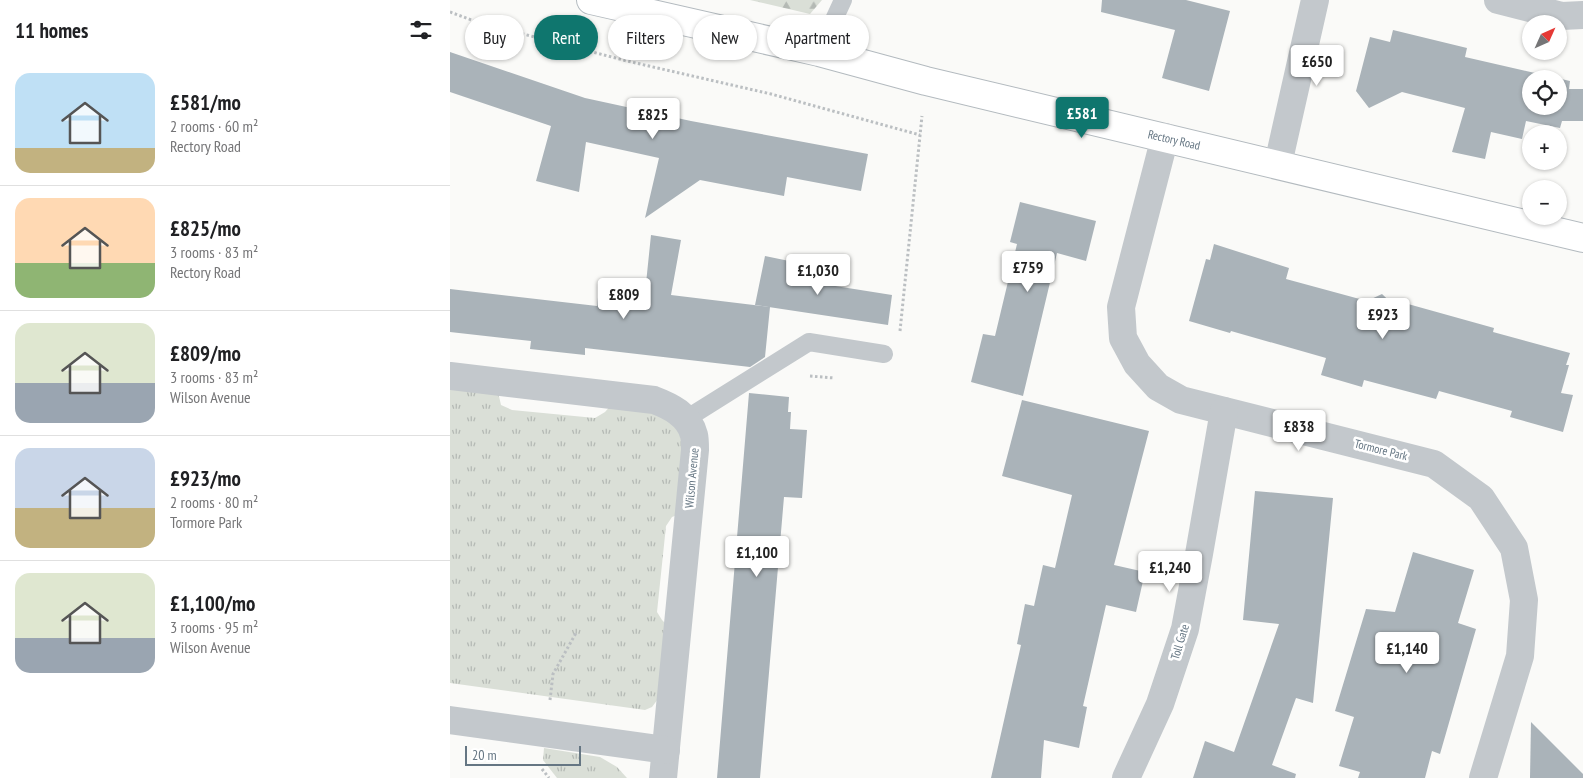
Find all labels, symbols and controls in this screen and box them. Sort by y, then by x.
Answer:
chip: Buy [465,15,524,60]
chip: Rent [534,15,598,60]
chip: Filters [608,15,683,60]
chip: New [693,15,757,60]
chip: Apartment [767,15,869,60]
north arrow [1522,15,1568,60]
map controls [1522,15,1567,225]
icon: filters [407,16,435,44]
text: 11 homes [15,17,88,44]
pin: £650 [1287,44,1347,87]
text: £650 [1302,51,1332,71]
button: locate [1522,70,1567,115]
text: £581/mo [170,89,241,116]
icon: home [55,93,115,153]
pin: £581 [1052,96,1112,139]
pin: £825 [623,98,683,140]
text: £581 [1067,103,1097,123]
text: £825 [638,104,668,124]
text: 2 rooms · 60 m² [170,116,258,136]
button: + [1522,125,1567,170]
street label: Rectory Road [1146,126,1202,153]
text: Rectory Road [170,136,241,156]
button: − [1522,180,1567,225]
text: £825/mo [170,215,241,242]
icon: home [55,218,115,278]
text: 3 rooms · 83 m² [170,242,258,262]
pin: £759 [998,250,1058,293]
pin: £1,030 [777,254,859,296]
text: £759 [1013,257,1043,277]
text: £1,030 [797,260,839,280]
text: Rectory Road [170,262,241,282]
pin: £809 [594,278,654,320]
text: £809 [609,284,639,304]
pin: £923 [1353,298,1413,340]
text: £923 [1368,304,1398,324]
text: £809/mo [170,340,241,367]
icon: home [55,343,115,403]
text: 3 rooms · 83 m² [170,367,258,387]
text: Wilson Avenue [170,387,251,407]
pin: £838 [1269,410,1329,452]
text: £838 [1284,416,1314,436]
street label: Tormore Park [1353,436,1410,463]
street label: Wilson Avenue [681,447,702,509]
text: £923/mo [170,465,241,492]
icon: home [55,468,115,528]
text: 2 rooms · 80 m² [170,492,258,512]
text: Tormore Park [170,512,242,532]
pin: £1,100 [716,536,798,578]
text: £1,100 [736,542,778,562]
pin: £1,240 [1129,550,1211,593]
text: £1,240 [1149,557,1191,577]
text: £1,100/mo [170,590,255,617]
icon: home [55,593,115,653]
text: 3 rooms · 95 m² [170,617,258,637]
street label: Toll Gate [1167,622,1192,661]
pin: £1,140 [1366,632,1448,674]
text: Wilson Avenue [170,637,251,657]
text: £1,140 [1386,638,1428,658]
scale bar [465,743,581,766]
text: 20 m [472,746,497,764]

